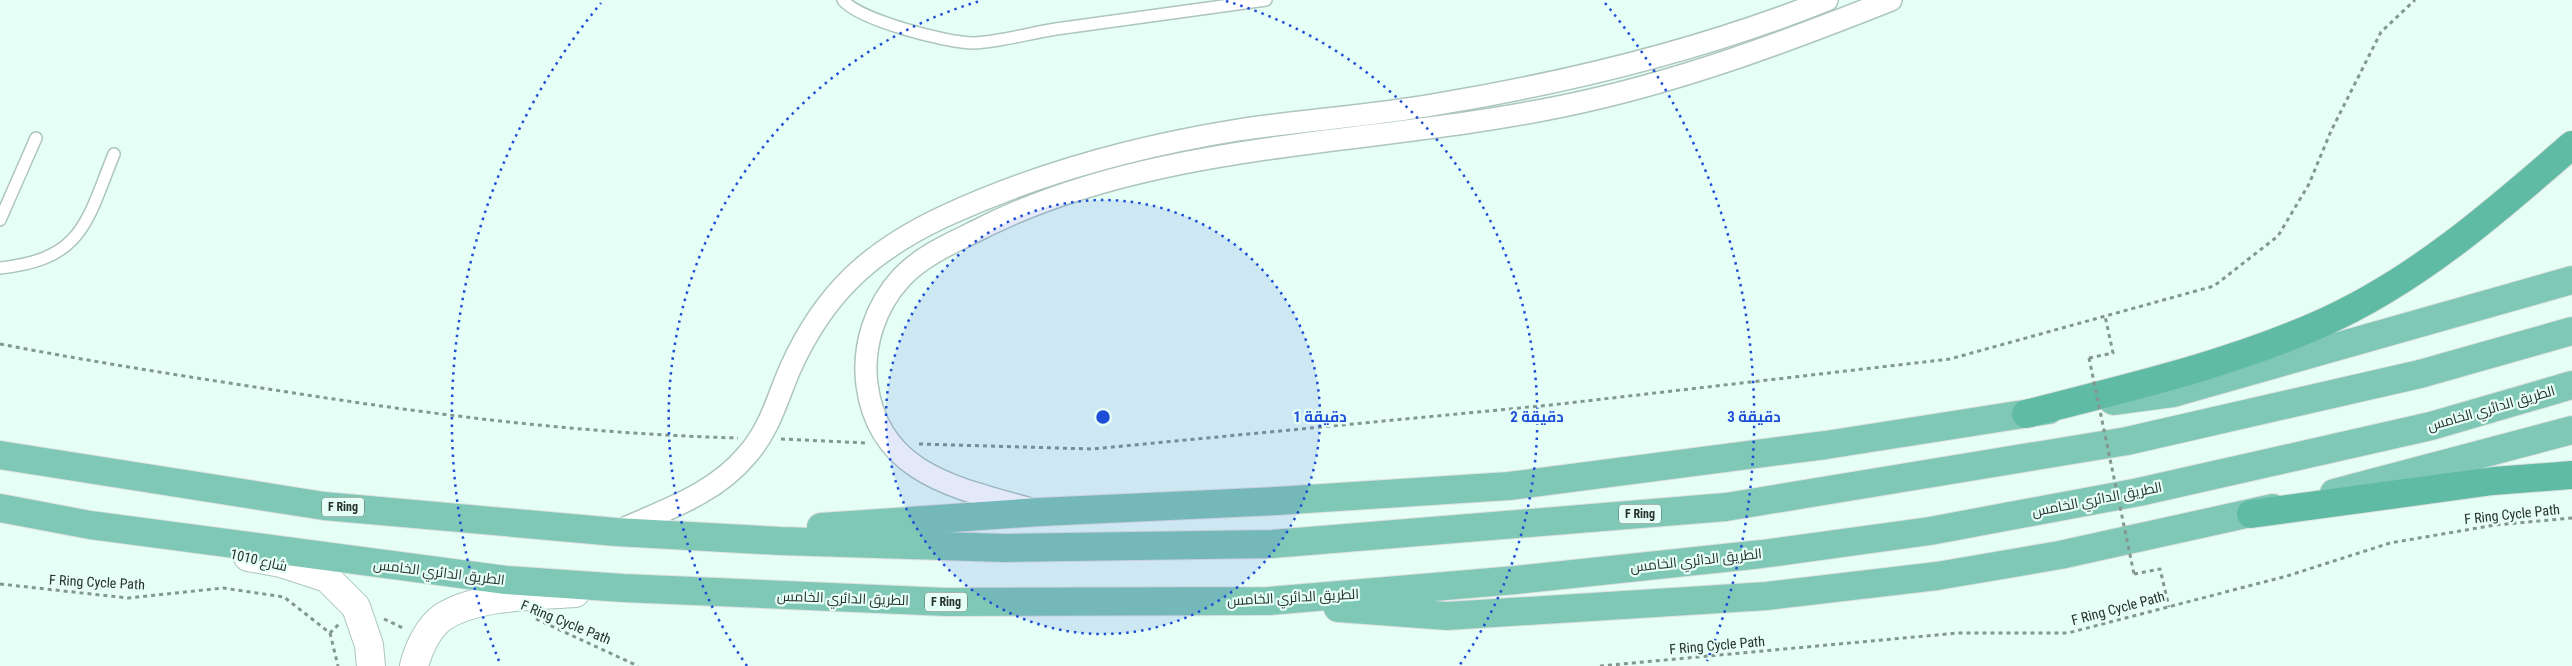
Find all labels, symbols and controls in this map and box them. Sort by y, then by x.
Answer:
street label: الطريق الدائري الخامس [2425,382,2558,438]
centre of rings [1094,408,1112,426]
text: 1 دقيقة [1293,408,1347,426]
text: 2 دقيقة [1510,408,1564,426]
text: 3 دقيقة [1727,408,1781,426]
street label: الطريق الدائري الخامس [2031,479,2164,523]
road number: F Ring [322,498,364,516]
street label: F Ring Cycle Path [2463,501,2561,527]
road number: F Ring [1619,504,1661,524]
street label: الطريق الدائري الخامس [1629,545,1763,579]
street label: شارع 1010 [229,546,289,575]
street label: الطريق الدائري الخامس [372,556,506,592]
street label: F Ring Cycle Path [49,572,145,592]
street label: الطريق الدائري الخامس [1227,586,1360,612]
street label: الطريق الدائري الخامس [777,588,909,612]
street label: F Ring Cycle Path [2070,588,2166,628]
road number: F Ring [925,592,967,612]
street label: F Ring Cycle Path [519,597,613,647]
street label: F Ring Cycle Path [1669,633,1765,657]

